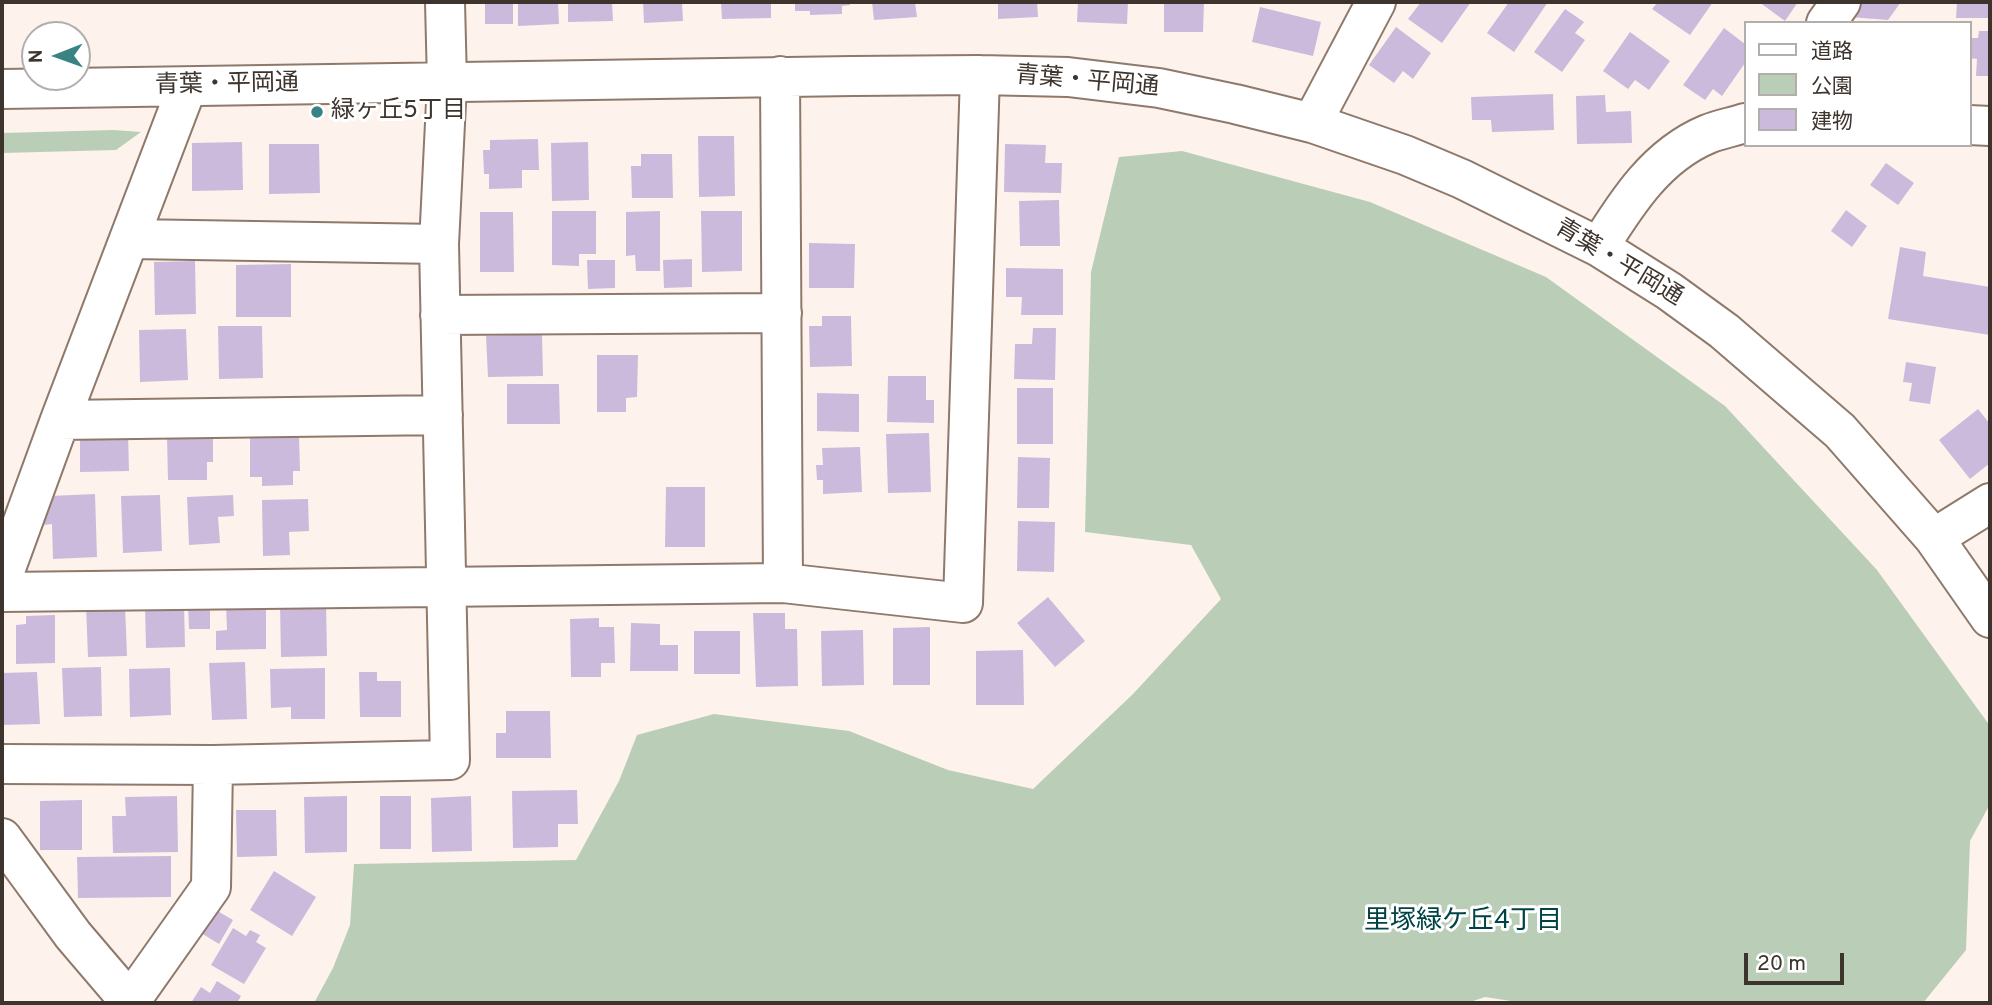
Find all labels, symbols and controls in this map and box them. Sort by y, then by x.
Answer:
north arrow [21,21,91,91]
legend [1744,21,1971,147]
text: 道路 [1811,39,1853,66]
text: N [25,49,49,63]
street label: 青葉・平岡通 [1014,62,1160,104]
street label: 青葉・平岡通 [155,70,299,102]
text: 公園 [1811,74,1853,101]
place label: 緑ヶ丘5丁目 [331,98,466,126]
marker: 緑ヶ丘5丁目 [309,104,325,120]
text: 建物 [1811,109,1853,136]
street label: 青葉・平岡通 [1549,215,1687,313]
district label: 里塚緑ケ丘4丁目 [1364,907,1562,939]
scale bar [1747,939,1847,983]
text: 20 m [1757,951,1806,978]

